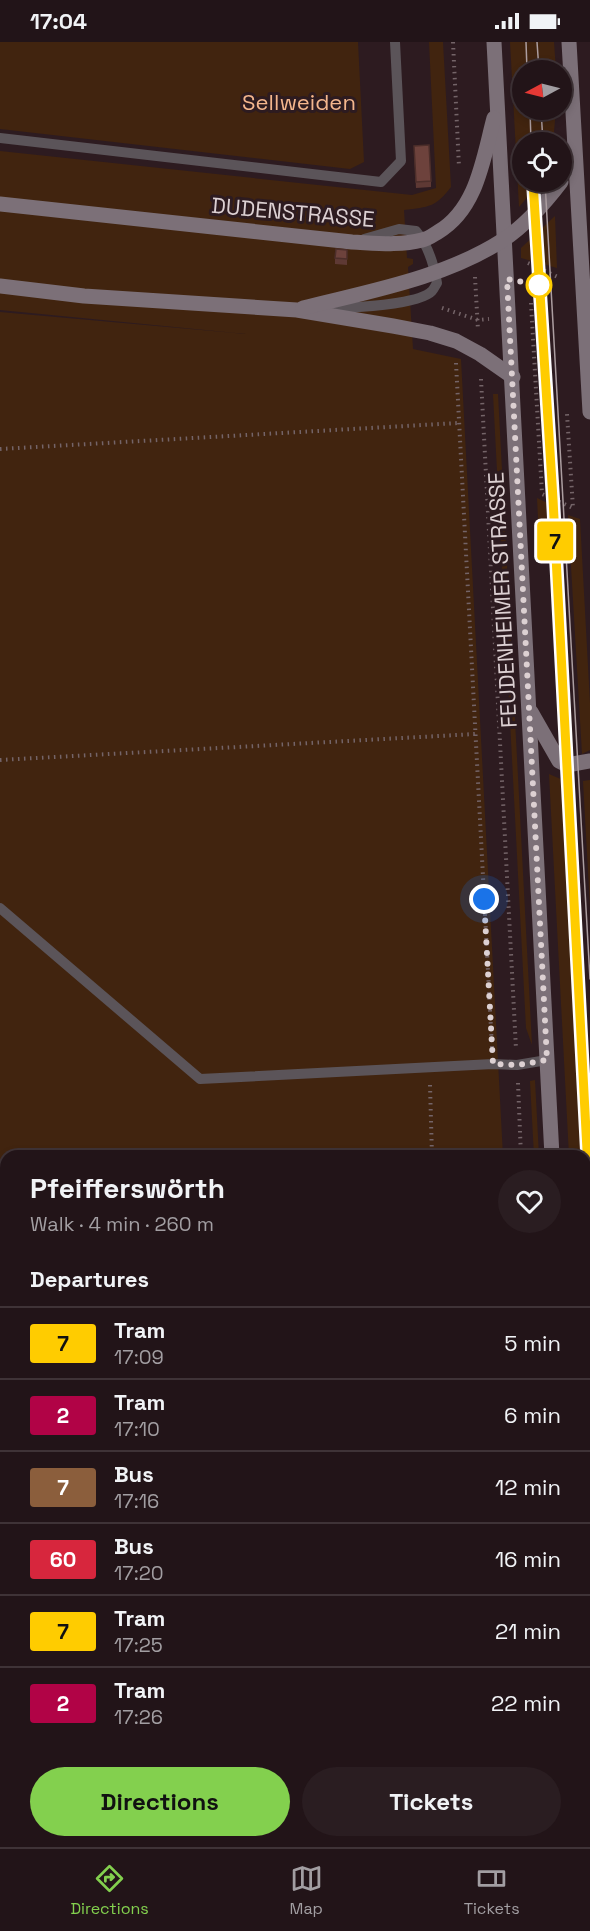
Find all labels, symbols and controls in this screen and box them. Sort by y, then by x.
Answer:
text: 17:04 [30,7,87,35]
north arrow [512,60,572,120]
map controls [512,60,572,192]
park label: Sellweiden [242,88,356,116]
button: locate [512,132,572,192]
street label: DUDENSTRASSE [210,191,376,233]
unlabelled marker [526,272,552,298]
street label: FEUDENHEIMER STRASSE [481,471,523,729]
line badge: 7 [536,522,574,560]
text: 7 [549,528,561,555]
your location [469,884,499,914]
text: Pfeifferswörth [30,1170,225,1206]
button: heart [498,1170,561,1233]
text: Walk · 4 min · 260 m [30,1211,214,1237]
text: Departures [30,1265,149,1293]
text: Tram [114,1316,165,1344]
text: 5 min [504,1329,561,1357]
text: 7 [57,1330,69,1357]
text: 17:09 [114,1344,164,1370]
text: Tram [114,1388,165,1416]
text: 6 min [504,1401,561,1429]
text: 2 [57,1402,69,1429]
text: 17:10 [114,1416,160,1442]
text: Bus [114,1460,154,1488]
text: 12 min [495,1473,561,1501]
text: 7 [57,1474,69,1501]
text: 17:16 [114,1488,159,1514]
text: Bus [114,1532,154,1560]
text: 16 min [495,1545,561,1573]
text: 60 [50,1546,76,1573]
text: 17:20 [114,1560,164,1586]
text: Tram [114,1604,165,1632]
text: 21 min [495,1617,561,1645]
text: 7 [57,1618,69,1645]
text: 17:25 [114,1632,163,1658]
text: Tram [114,1676,165,1704]
text: 22 min [491,1689,561,1717]
text: 2 [57,1690,69,1717]
text: 17:26 [114,1704,163,1730]
button: Directions [30,1767,290,1836]
button: Tickets [302,1767,561,1836]
tab: Directions [70,1862,149,1919]
tab: Map [290,1862,323,1919]
tab: Tickets [464,1862,520,1919]

